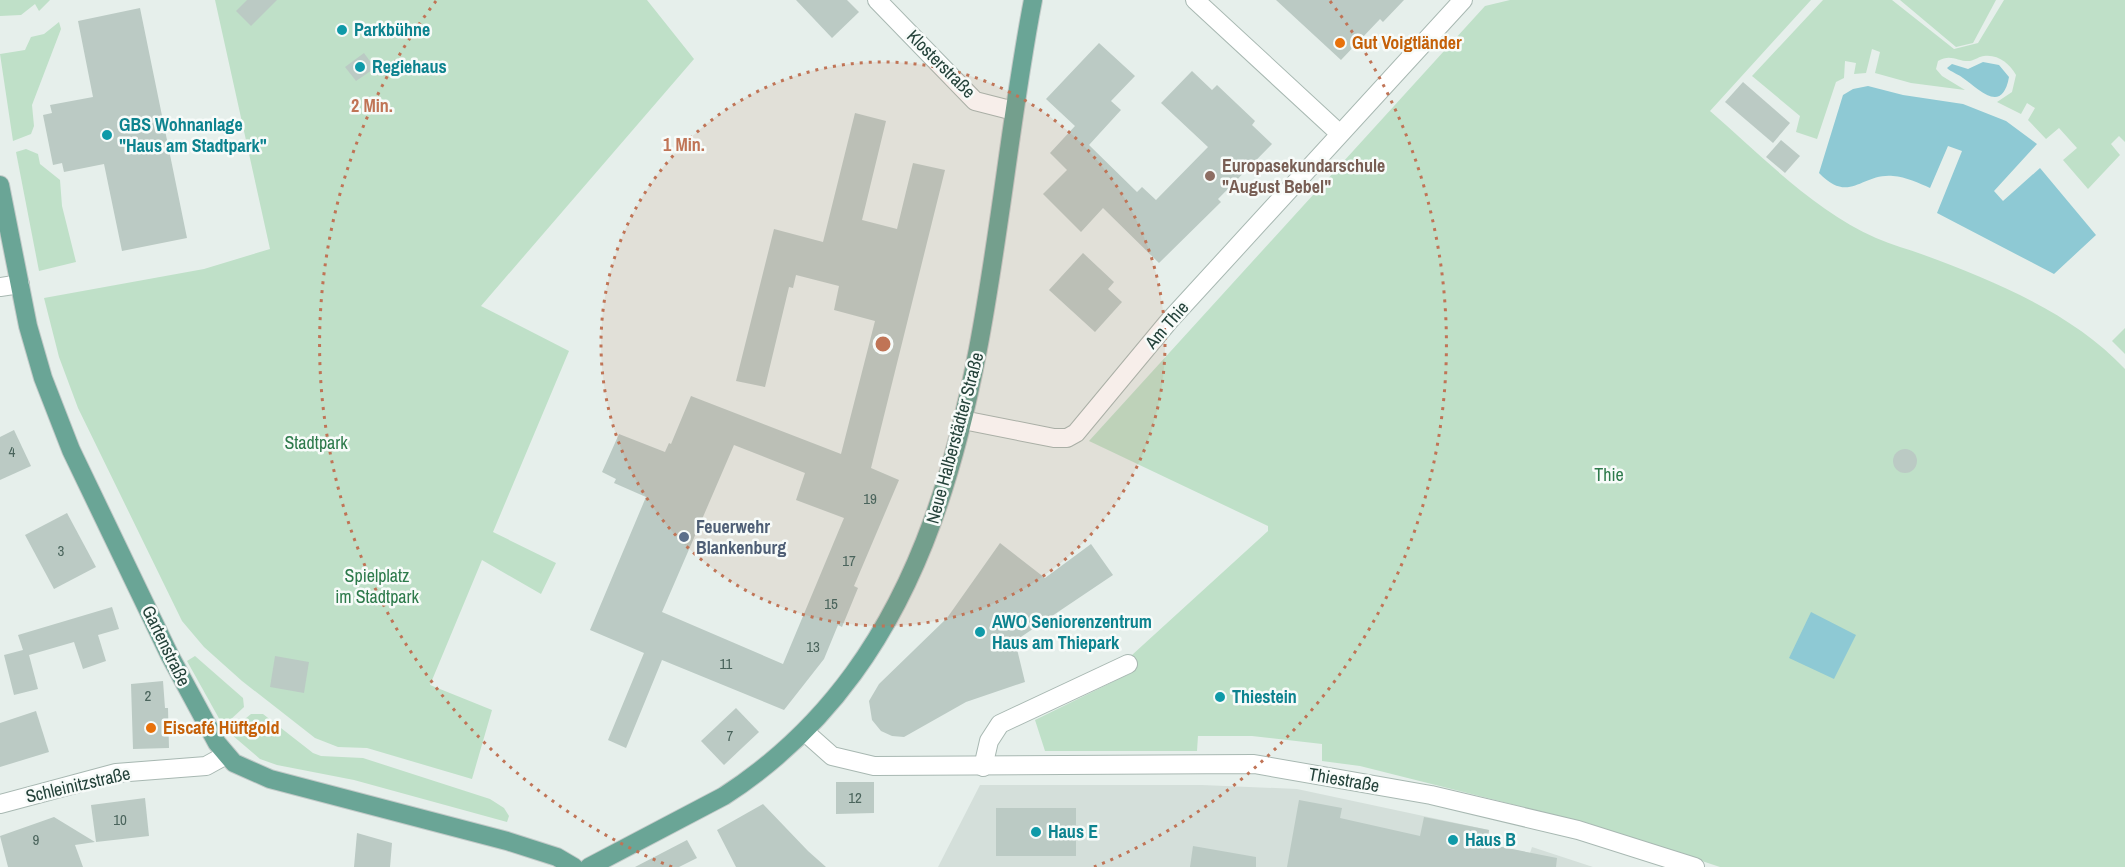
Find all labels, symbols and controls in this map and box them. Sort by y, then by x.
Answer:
place label: Parkbühne [354,17,430,42]
marker: Parkbühne [335,23,349,37]
street label: Klosterstraße [901,24,981,104]
place label: Gut Voigtländer [1352,30,1462,55]
marker: Gut Voigtländer [1333,36,1347,50]
place label: Regiehaus [372,54,447,79]
marker: Regiehaus [353,60,367,74]
text: 2 Min. [351,93,393,118]
place label: GBS Wohnanlage "Haus am Stadtpark" [119,112,267,158]
marker: GBS Wohnanlage "Haus am Stadtpark" [100,128,114,142]
text: 1 Min. [663,132,705,157]
place label: Europasekundarschule "August Bebel" [1222,153,1385,199]
marker: Europasekundarschule "August Bebel" [1203,169,1217,183]
street label: Am Thie [1138,296,1194,355]
centre of rings [873,334,893,354]
street label: Neue Halberstädter Straße [920,349,989,526]
park label: Stadtpark [284,430,348,455]
house number: 4 [9,441,16,462]
park label: Thie [1594,462,1624,487]
house number: 19 [863,488,877,509]
place label: Feuerwehr Blankenburg [696,514,786,560]
marker: Feuerwehr Blankenburg [677,530,691,544]
house number: 3 [58,540,65,561]
house number: 17 [842,550,856,571]
park label: Spielplatz im Stadtpark [335,563,419,609]
house number: 15 [824,593,838,614]
street label: Gartenstraße [136,601,197,690]
place label: AWO Seniorenzentrum Haus am Thiepark [992,609,1152,655]
marker: AWO Seniorenzentrum Haus am Thiepark [973,625,987,639]
house number: 13 [806,636,820,657]
house number: 11 [720,653,733,674]
place label: Thiestein [1232,684,1297,709]
house number: 2 [145,685,152,706]
marker: Thiestein [1213,690,1227,704]
place label: Eiscafé Hüftgold [163,715,279,740]
marker: Eiscafé Hüftgold [144,721,158,735]
house number: 7 [727,725,734,746]
street label: Schleinitzstraße [23,760,133,809]
street label: Thiestraße [1307,761,1381,798]
house number: 12 [848,787,862,808]
house number: 10 [113,809,127,830]
place label: Haus E [1048,819,1098,844]
marker: Haus E [1029,825,1043,839]
place label: Haus B [1465,827,1516,852]
house number: 9 [33,829,40,850]
marker: Haus B [1446,833,1460,847]

